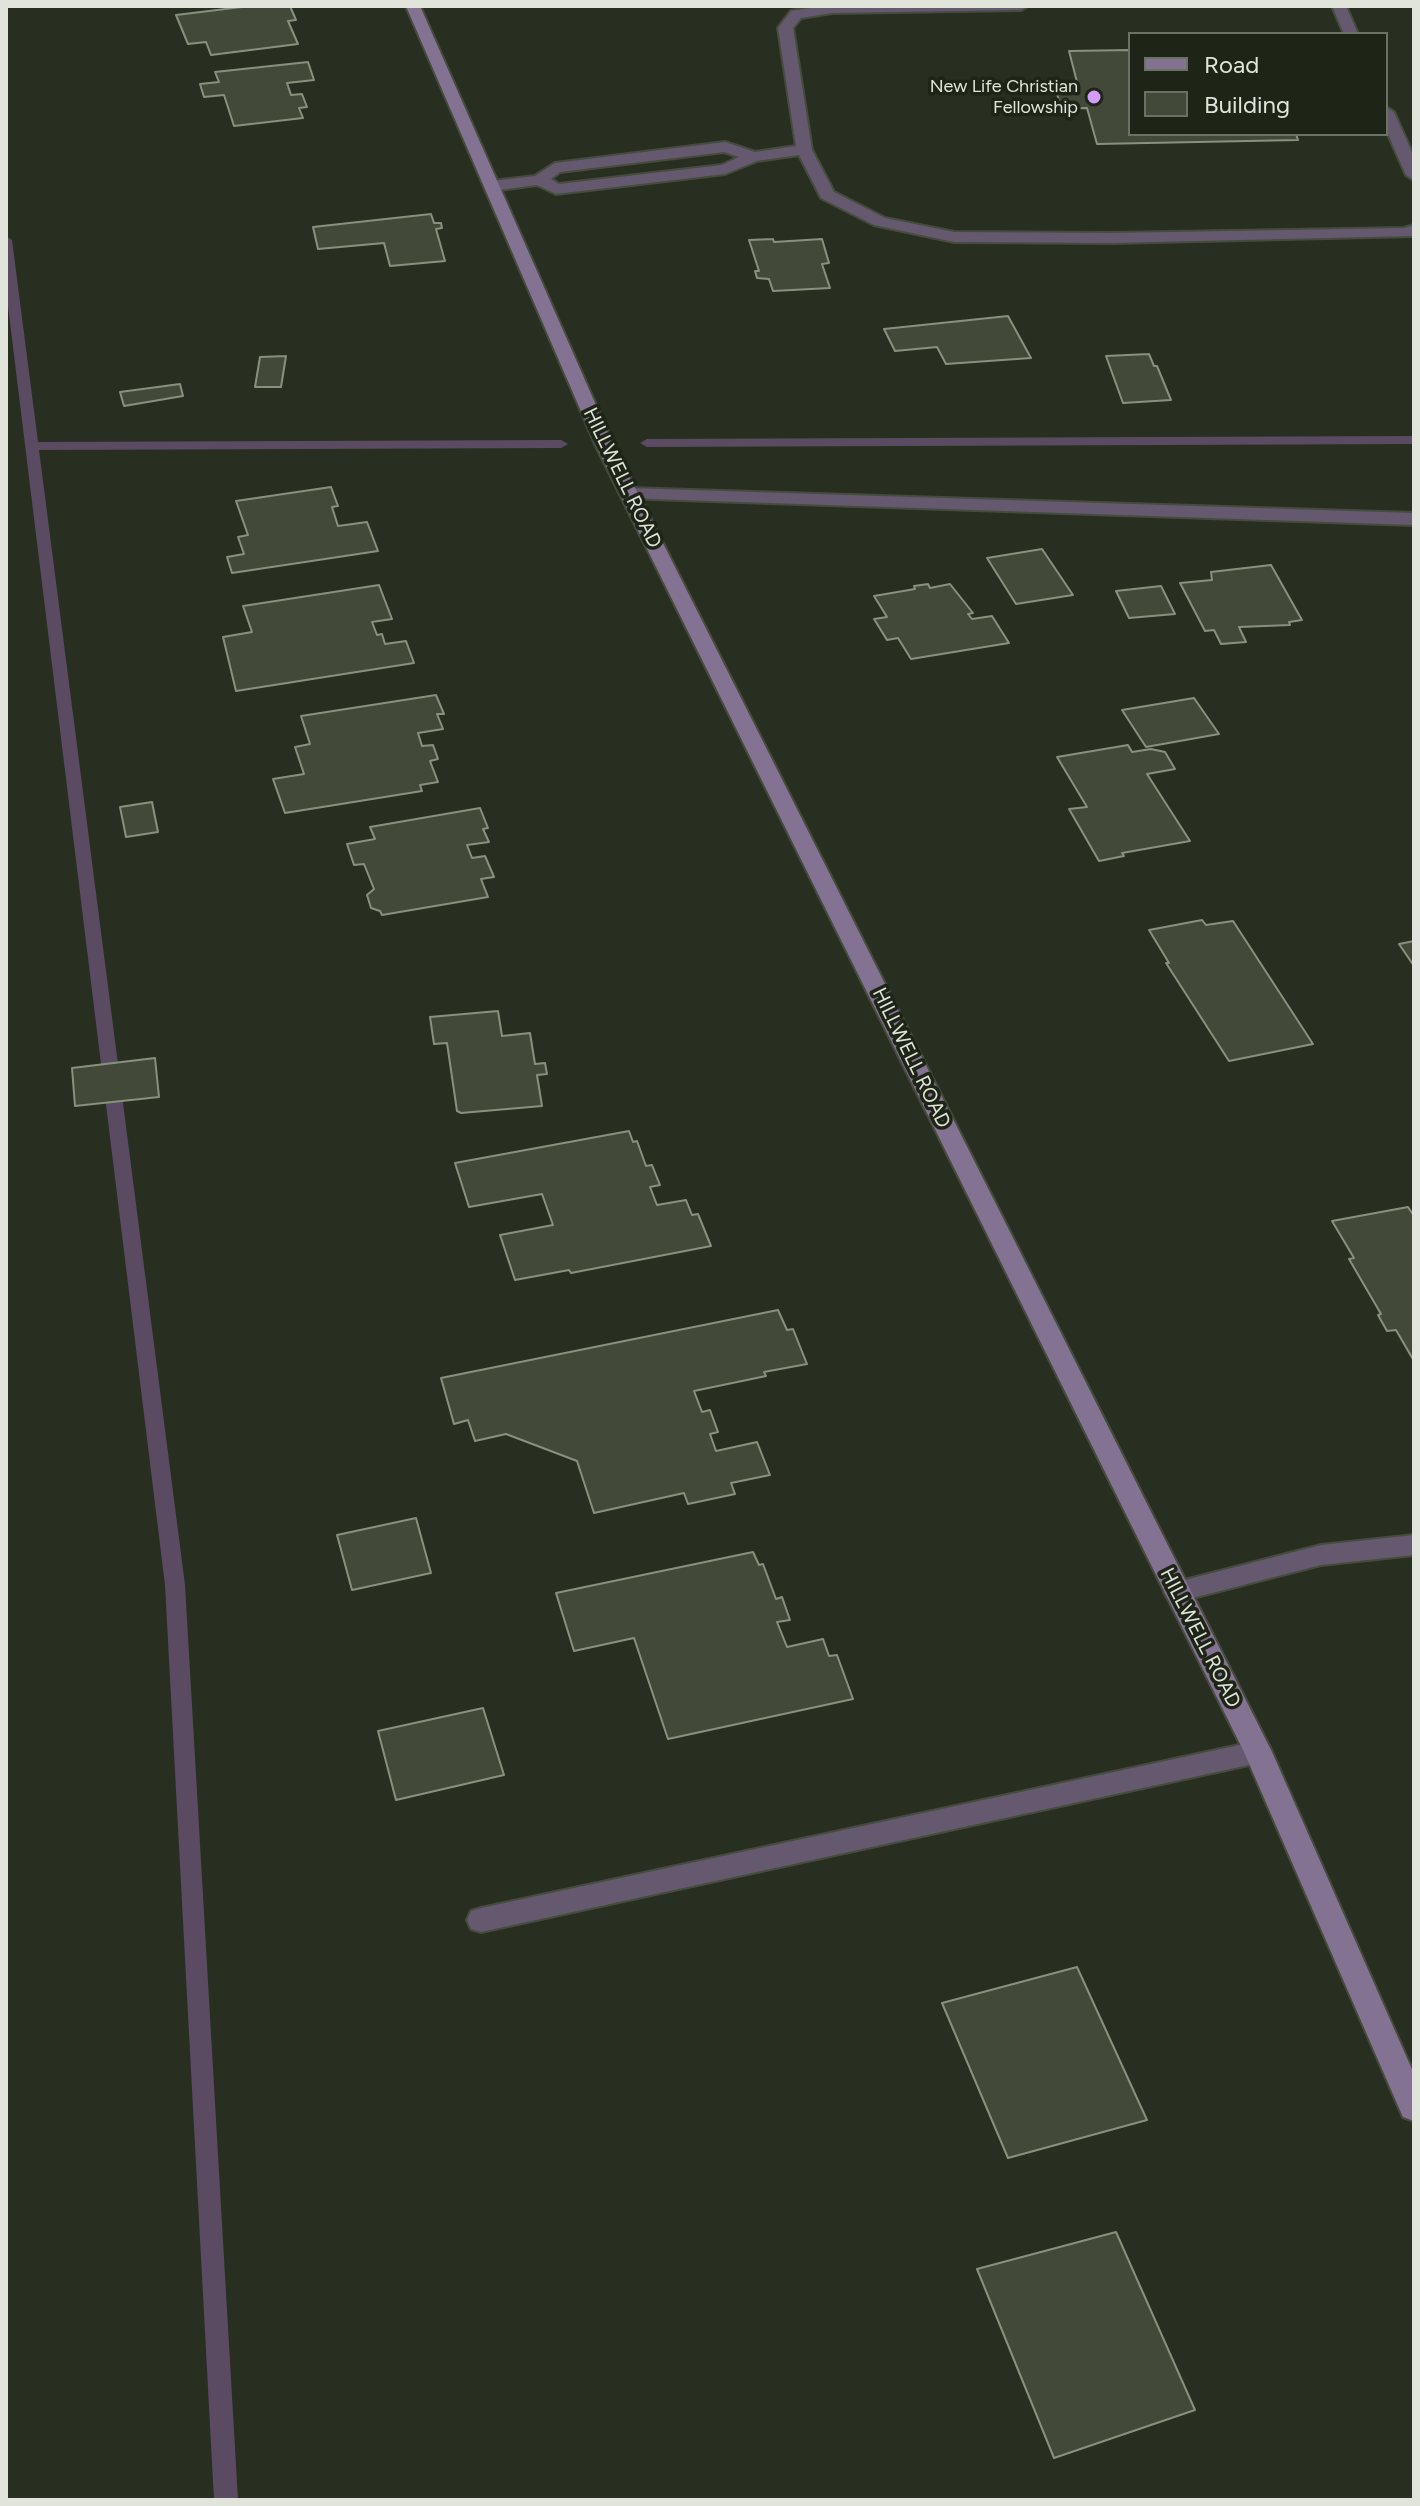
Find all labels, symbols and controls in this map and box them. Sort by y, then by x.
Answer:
legend [1128,32,1388,136]
text: Road [1204,50,1259,79]
place label: New Life Christian Fellowship [930,76,1078,118]
marker: New Life Christian Fellowship [1085,88,1103,106]
text: Building [1204,90,1290,119]
street label: HILLWELL ROAD [578,404,666,552]
street label: HILLWELL ROAD [867,984,955,1132]
street label: HILLWELL ROAD [1154,1564,1246,1712]

